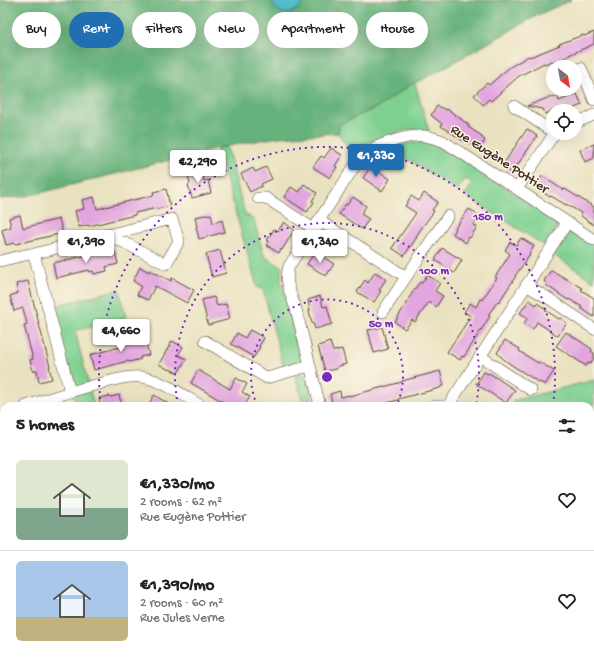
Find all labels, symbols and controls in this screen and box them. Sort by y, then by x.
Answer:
chip: Buy [12,12,61,48]
chip: Rent [69,12,124,48]
chip: Filters [132,12,196,48]
chip: New [204,12,259,48]
chip: Apartment [267,12,358,48]
chip: House [366,12,428,48]
north arrow [546,60,582,96]
map controls [546,60,582,140]
button: locate [546,104,582,140]
street label: Rue Eugène Pottier [447,122,552,199]
pin: €1,330 [343,144,409,178]
text: €1,330 [357,149,395,164]
pin: €2,290 [165,150,231,184]
text: €2,290 [179,155,217,170]
text: 150 m [472,211,503,225]
pin: €1,390 [53,230,119,264]
pin: €1,340 [287,230,353,264]
text: €1,390 [67,235,105,250]
text: €1,340 [301,235,339,250]
text: 100 m [418,265,449,279]
text: 50 m [369,318,394,332]
pin: €4,660 [88,319,154,353]
text: €4,660 [102,324,140,339]
centre of rings [320,370,334,384]
icon: filters [556,415,578,437]
text: 5 homes [16,416,74,436]
text: €1,330/mo [140,475,215,495]
icon: home [48,476,96,524]
icon: heart [556,489,578,511]
text: 2 rooms · 62 m² [140,495,222,510]
text: Rue Eugène Pottier [140,510,246,525]
text: €1,390/mo [140,576,214,596]
icon: home [48,577,96,625]
icon: heart [556,590,578,612]
text: 2 rooms · 60 m² [140,596,223,611]
text: Rue Jules Verne [140,611,225,626]

